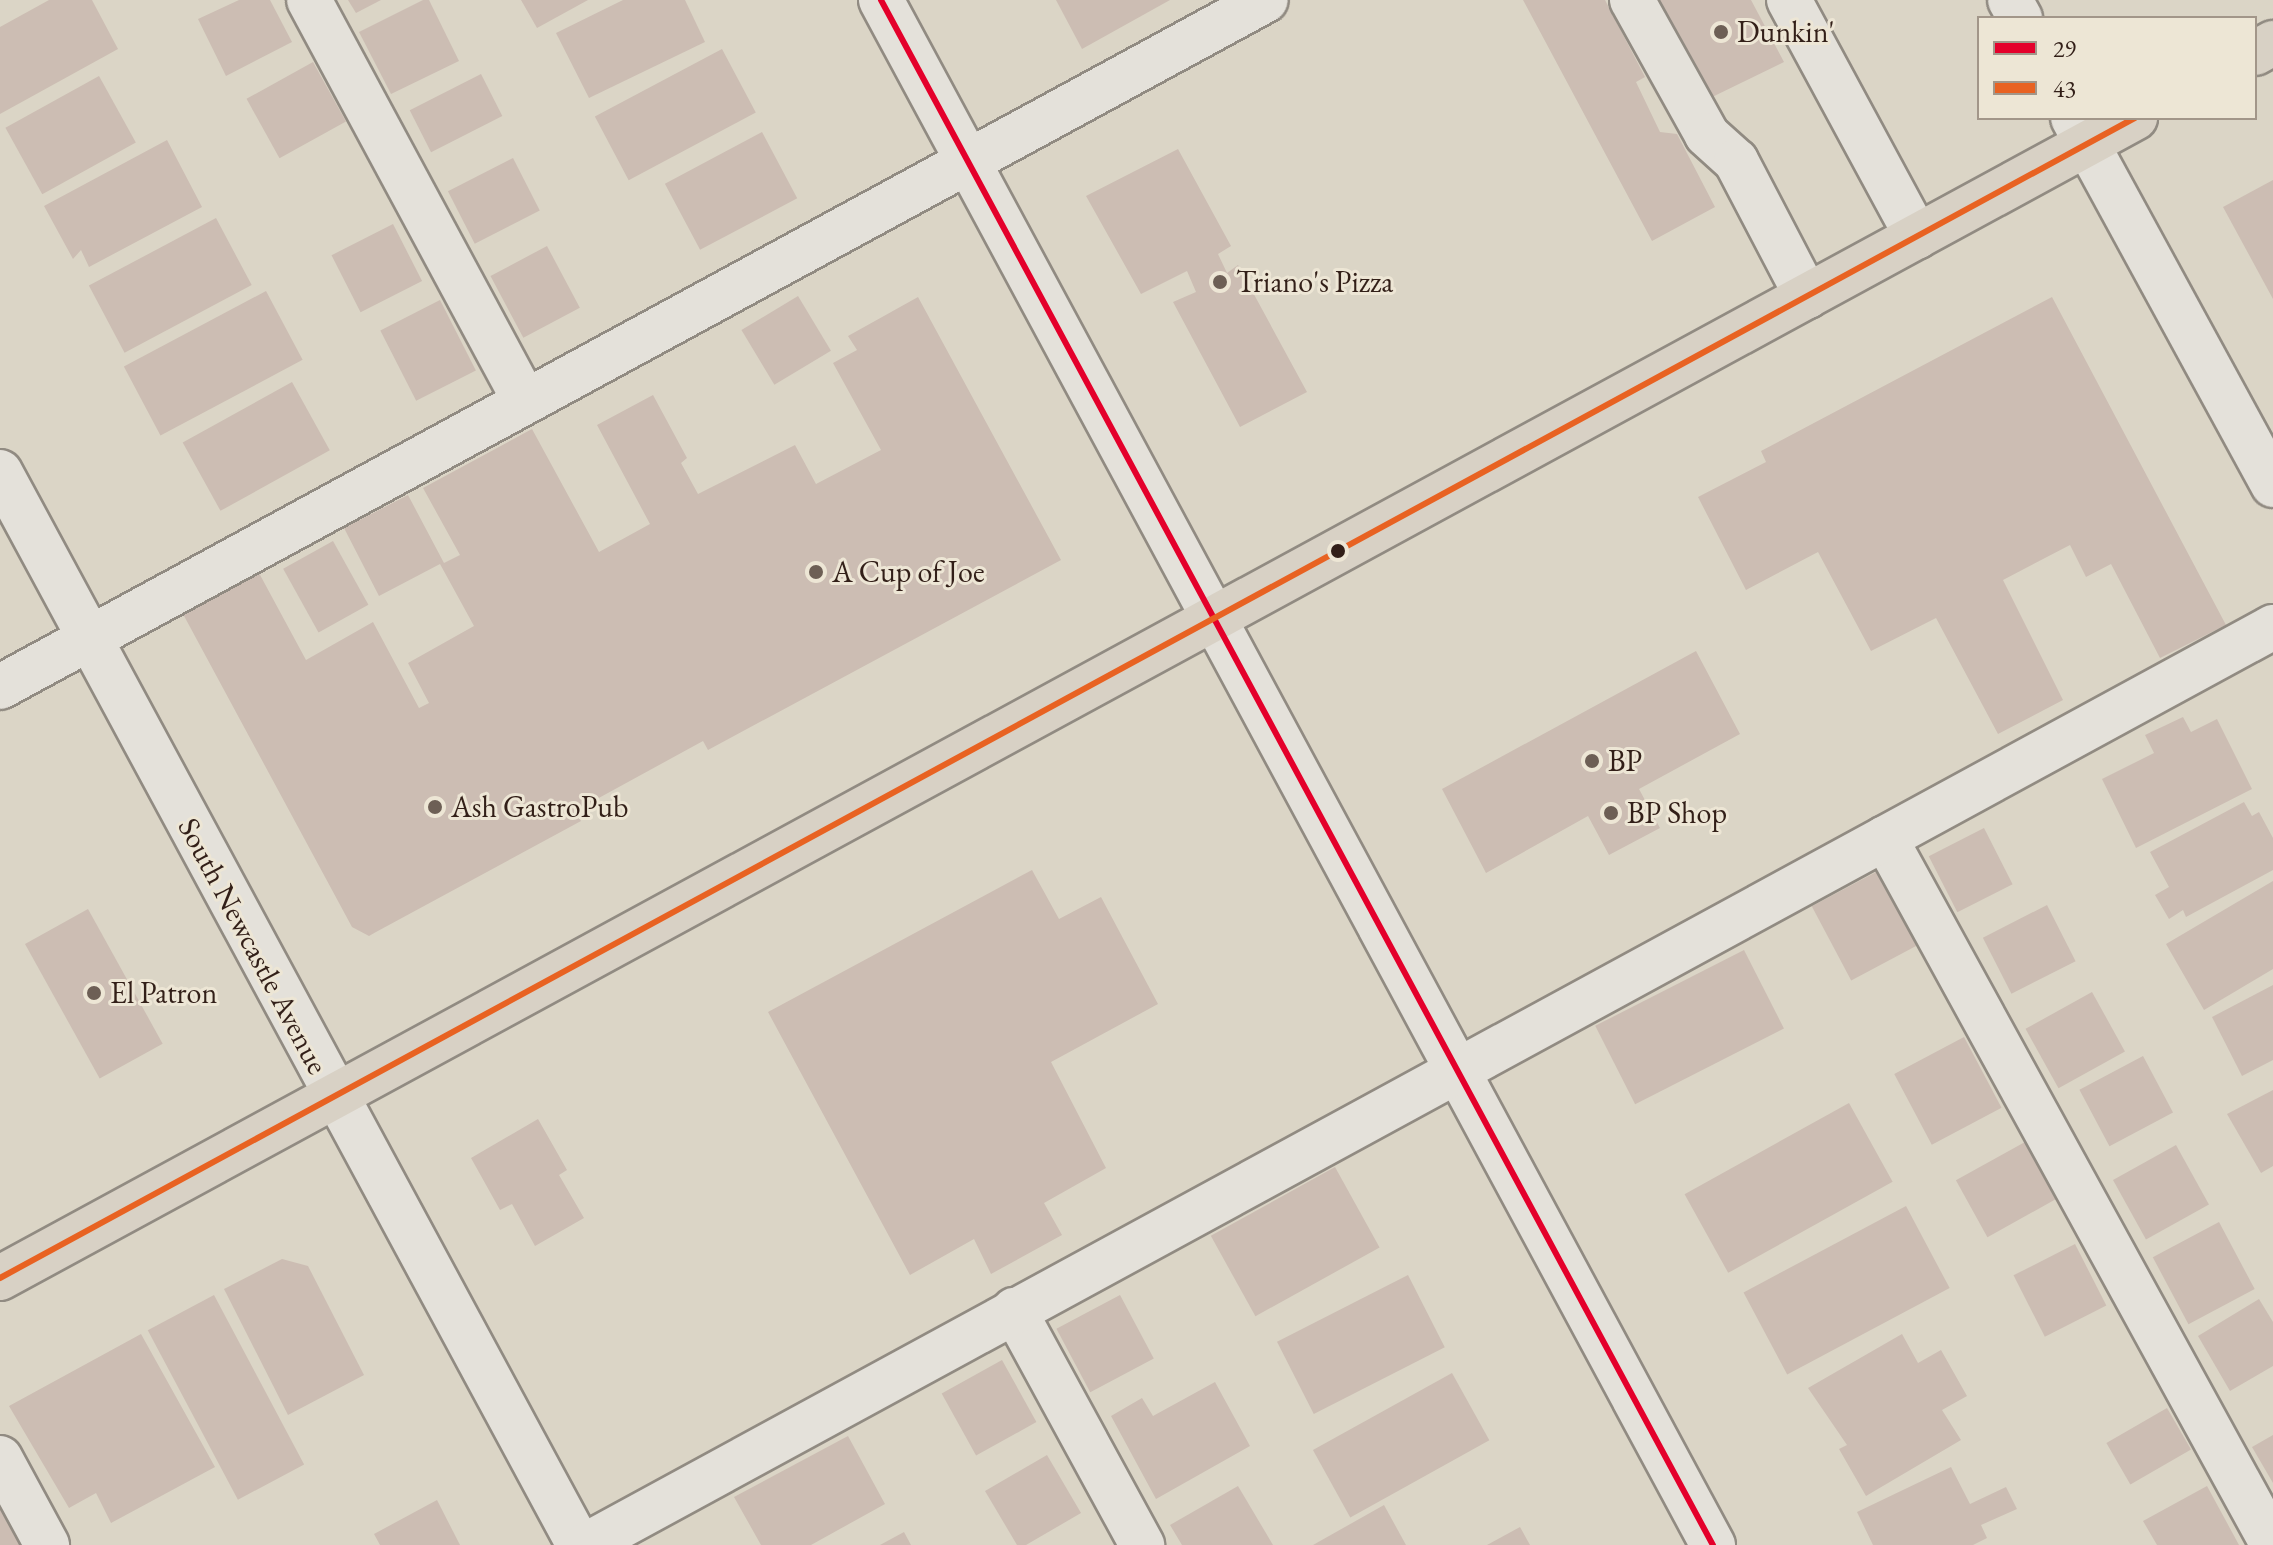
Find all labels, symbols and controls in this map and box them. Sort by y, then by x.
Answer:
place label: Dunkin' [1737,14,1835,50]
legend [1977,16,2257,120]
marker: Dunkin' [1712,23,1730,41]
text: 29 [2053,33,2076,64]
text: 43 [2053,73,2076,104]
place label: Triano's Pizza [1236,264,1393,300]
marker: Triano's Pizza [1211,273,1229,291]
unlabelled marker [1330,543,1346,559]
place label: A Cup of Joe [832,554,985,590]
marker: A Cup of Joe [807,563,825,581]
place label: BP [1608,743,1642,779]
marker: BP [1583,752,1601,770]
place label: Ash GastroPub [451,789,629,825]
place label: BP Shop [1627,795,1727,831]
marker: Ash GastroPub [426,798,444,816]
marker: BP Shop [1602,804,1620,822]
street label: South Newcastle Avenue [170,812,336,1080]
place label: El Patron [110,975,217,1011]
marker: El Patron [85,984,103,1002]

